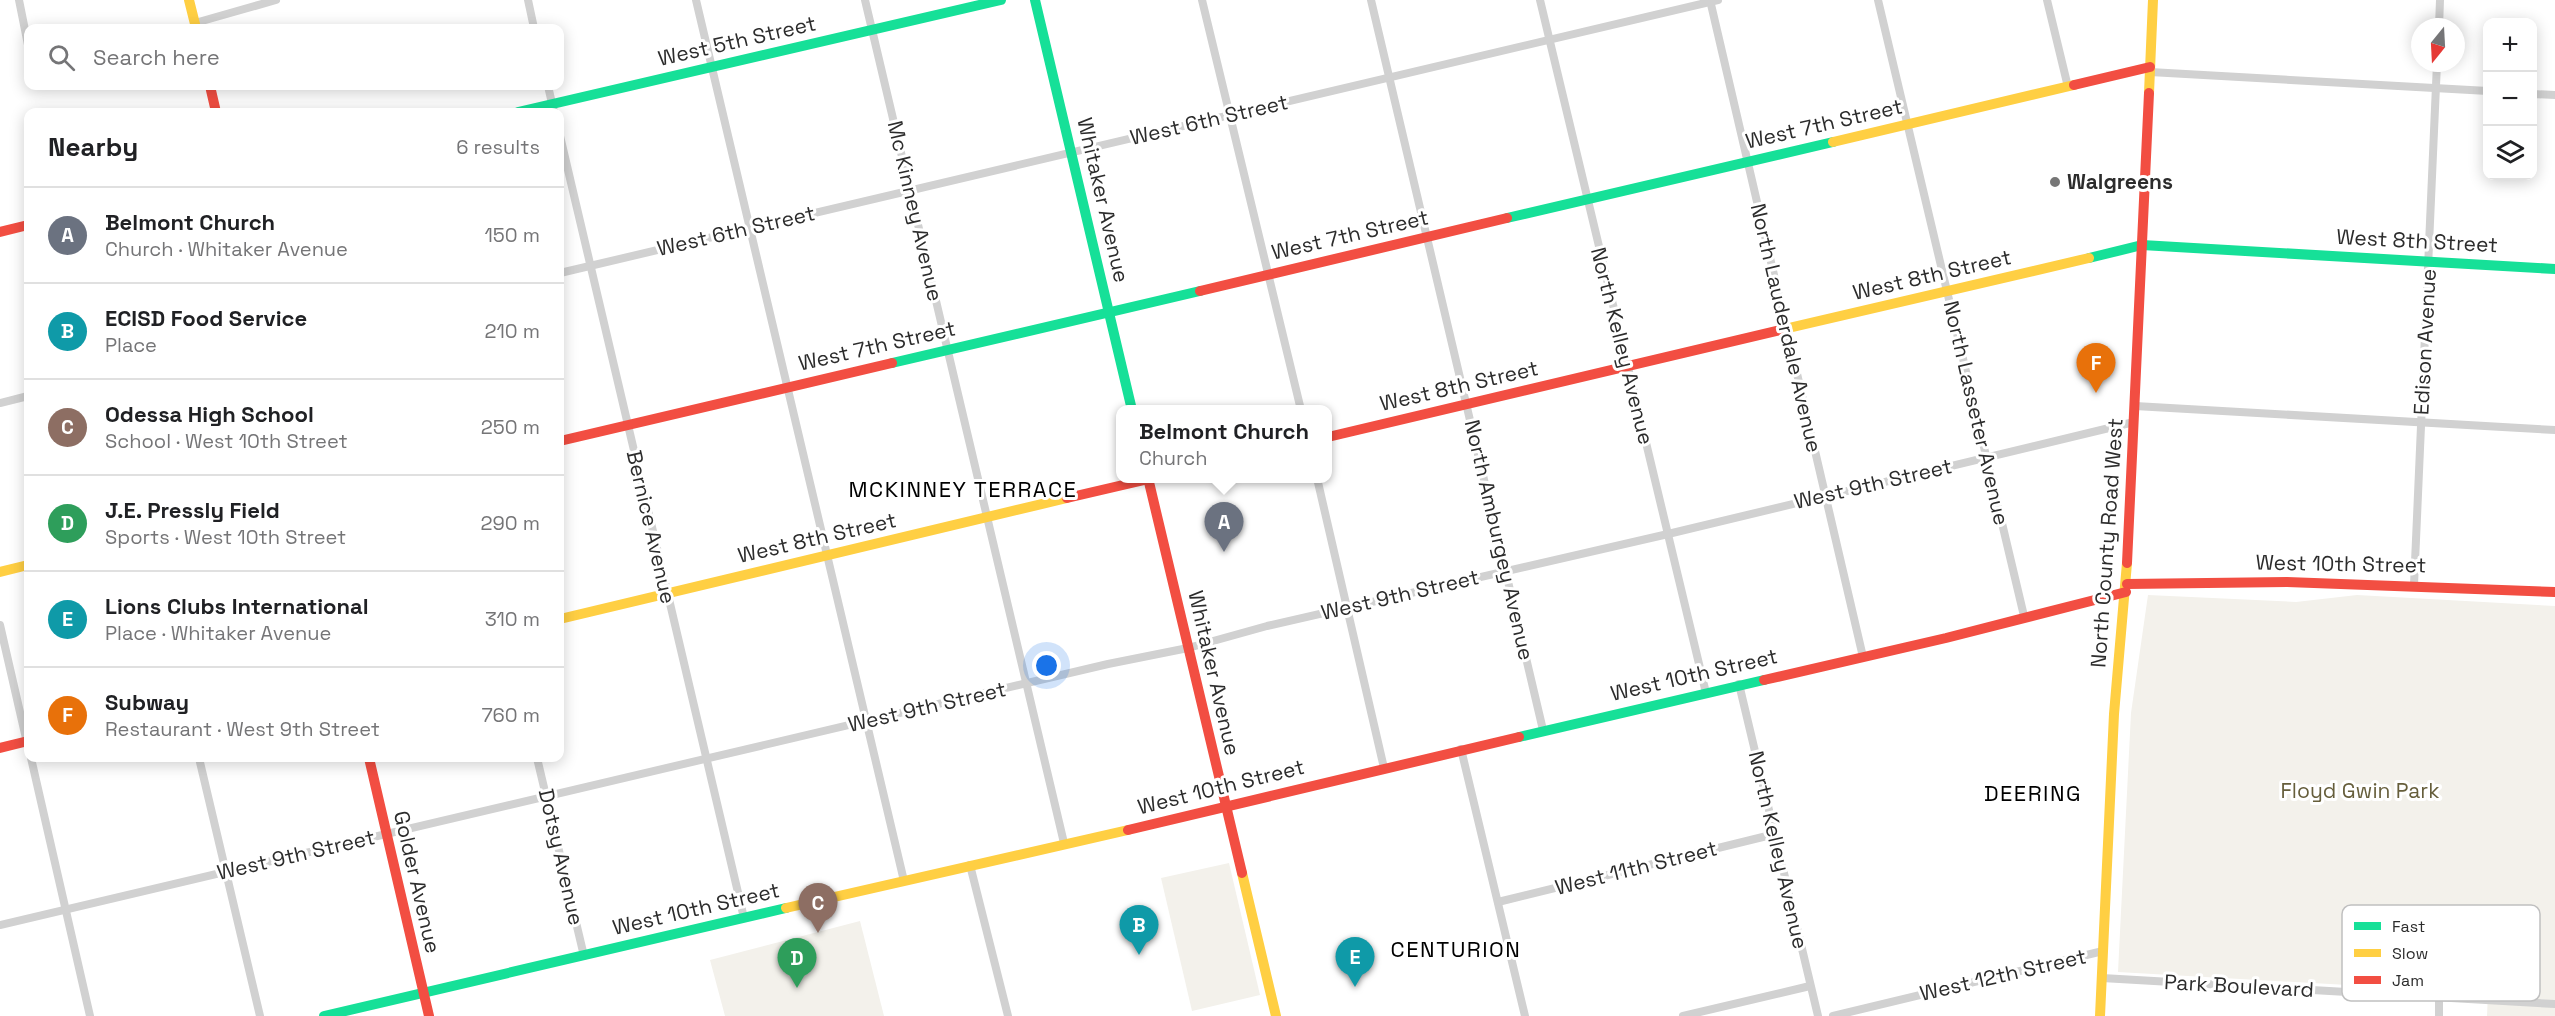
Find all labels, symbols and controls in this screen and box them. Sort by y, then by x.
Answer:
street label: West 5th Street [655,9,818,72]
north arrow [2411,18,2465,72]
map controls [2483,18,2537,180]
button: + [2483,18,2537,72]
search box [24,24,564,90]
icon: search [45,41,78,74]
text: Search here [93,43,220,71]
button: − [2483,72,2537,126]
street label: West 6th Street [1127,88,1291,151]
street label: West 7th Street [1743,92,1905,155]
street label: Whitaker Avenue [1071,115,1136,285]
street label: Mc Kinney Avenue [882,118,949,304]
button: layers [2483,126,2537,180]
text: Nearby [48,130,138,164]
text: 6 results [456,134,540,160]
place label: Walgreens [2067,168,2173,195]
marker: Walgreens [2048,175,2062,189]
street label: West 6th Street [654,199,818,262]
street label: North Lauderdale Avenue [1745,201,1828,455]
street label: West 7th Street [1269,203,1431,266]
text: Belmont Church [105,208,275,236]
text: A [61,222,74,248]
text: 150 m [485,222,540,248]
street label: West 8th Street [2336,223,2498,258]
text: Church · Whitaker Avenue [105,236,348,262]
street label: West 8th Street [1850,243,2014,306]
street label: North Kelley Avenue [1585,244,1660,447]
street label: Edison Avenue [2407,268,2442,416]
street label: North Lasseter Avenue [1938,298,2015,528]
text: ECISD Food Service [105,304,307,332]
street label: West 7th Street [796,314,958,377]
text: B [61,318,74,344]
text: 210 m [484,318,540,344]
text: Place [105,332,157,358]
pin: F [2076,344,2116,393]
street label: West 8th Street [1377,354,1541,417]
text: Odessa High School [105,400,314,428]
popup [1116,405,1332,483]
text: C [61,414,74,440]
text: 250 m [481,414,540,440]
text: Belmont Church [1139,417,1309,445]
street label: North Amburgey Avenue [1459,417,1540,663]
street label: North County Road West [2084,417,2129,669]
text: School · West 10th Street [105,428,348,454]
text: Church [1139,445,1208,471]
street label: Bernice Avenue [621,448,682,606]
street label: West 9th Street [1791,452,1955,515]
district label: MCKINNEY TERRACE [848,475,1078,503]
text: J.E. Pressly Field [105,496,280,524]
pin: A [1204,502,1244,552]
street label: West 8th Street [735,506,899,569]
text: D [61,510,74,536]
text: 290 m [481,510,540,536]
text: Sports · West 10th Street [105,524,346,550]
street label: West 10th Street [2255,549,2427,578]
street label: West 9th Street [1318,563,1482,626]
street label: Whitaker Avenue [1182,588,1247,758]
text: Lions Clubs International [105,592,369,620]
text: E [62,606,73,632]
text: 310 m [485,606,540,632]
text: Place · Whitaker Avenue [105,620,331,646]
street label: West 10th Street [1608,642,1780,707]
your location [1032,651,1061,680]
street label: West 9th Street [845,675,1009,738]
text: Subway [105,688,189,716]
text: F [62,702,73,728]
text: 760 m [481,702,540,728]
text: Restaurant · West 9th Street [105,716,380,742]
street label: North Kelley Avenue [1743,748,1814,952]
street label: West 10th Street [1135,753,1307,820]
park label: Floyd Gwin Park [2280,777,2440,804]
district label: DEERING [1984,779,2082,807]
street label: Dotsy Avenue [533,786,590,928]
street label: Golder Avenue [388,808,447,956]
street label: West 9th Street [214,823,378,886]
street label: West 11th Street [1552,834,1720,901]
street label: West 10th Street [610,876,782,941]
pin: C [798,884,838,933]
legend [2342,905,2540,1001]
pin: B [1120,906,1158,955]
text: Fast [2392,916,2425,937]
district label: CENTURION [1391,935,1521,963]
pin: D [778,938,816,988]
pin: E [1336,938,1374,987]
street label: West 12th Street [1917,942,2089,1007]
text: Slow [2392,943,2428,964]
street label: Park Boulevard [2163,968,2315,1003]
text: Jam [2392,970,2424,991]

